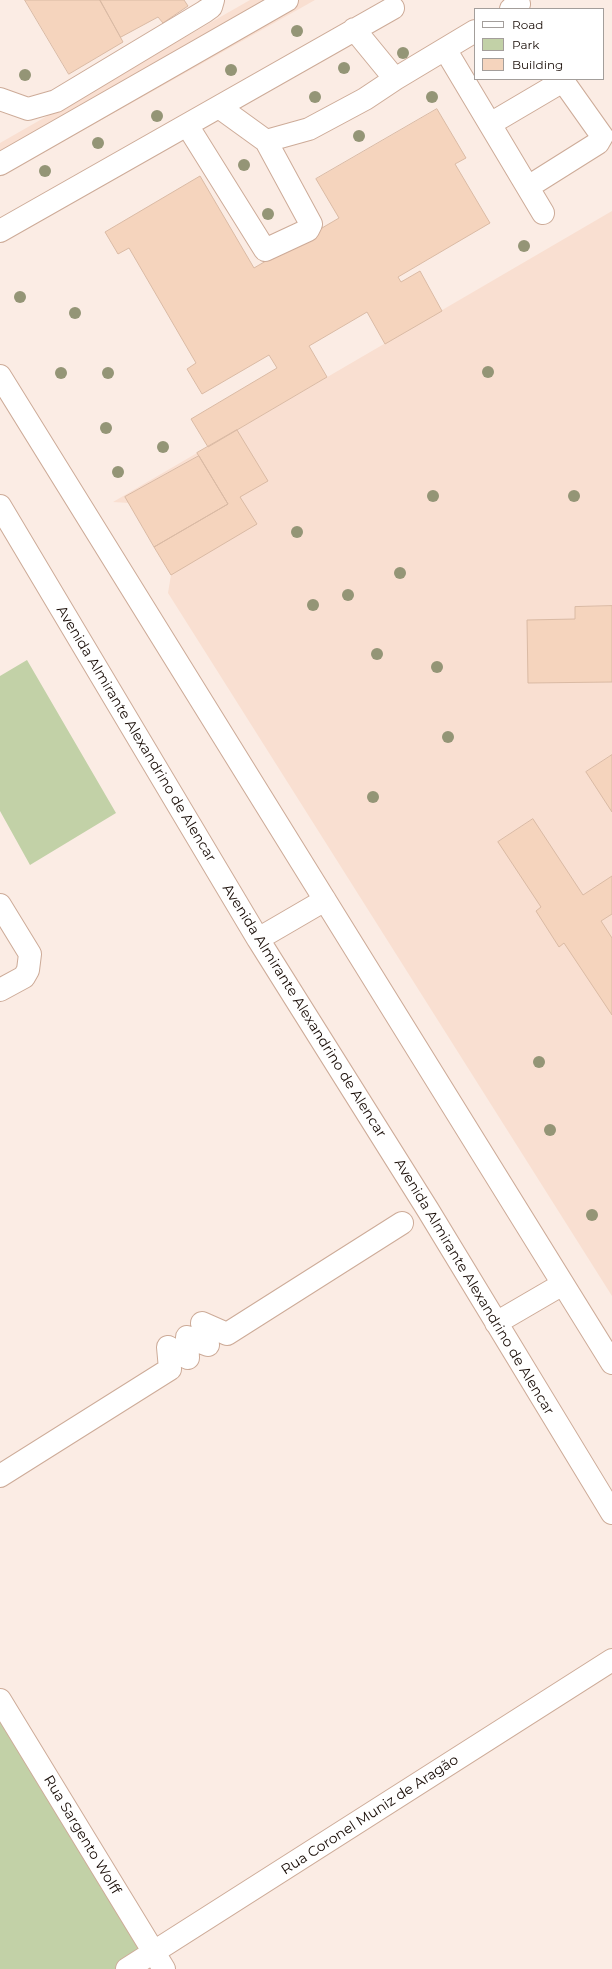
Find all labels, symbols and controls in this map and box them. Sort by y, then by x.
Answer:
legend [474,8,604,80]
text: Road [512,17,543,32]
text: Park [512,37,539,52]
text: Building [512,57,563,72]
street label: Avenida Almirante Alexandrino de Alencar [53,603,219,865]
street label: Avenida Almirante Alexandrino de Alencar [219,881,389,1141]
street label: Avenida Almirante Alexandrino de Alencar [391,1156,557,1418]
street label: Rua Coronel Muniz de Aragão [278,1751,462,1879]
street label: Rua Sargento Wolff [40,1772,124,1898]

